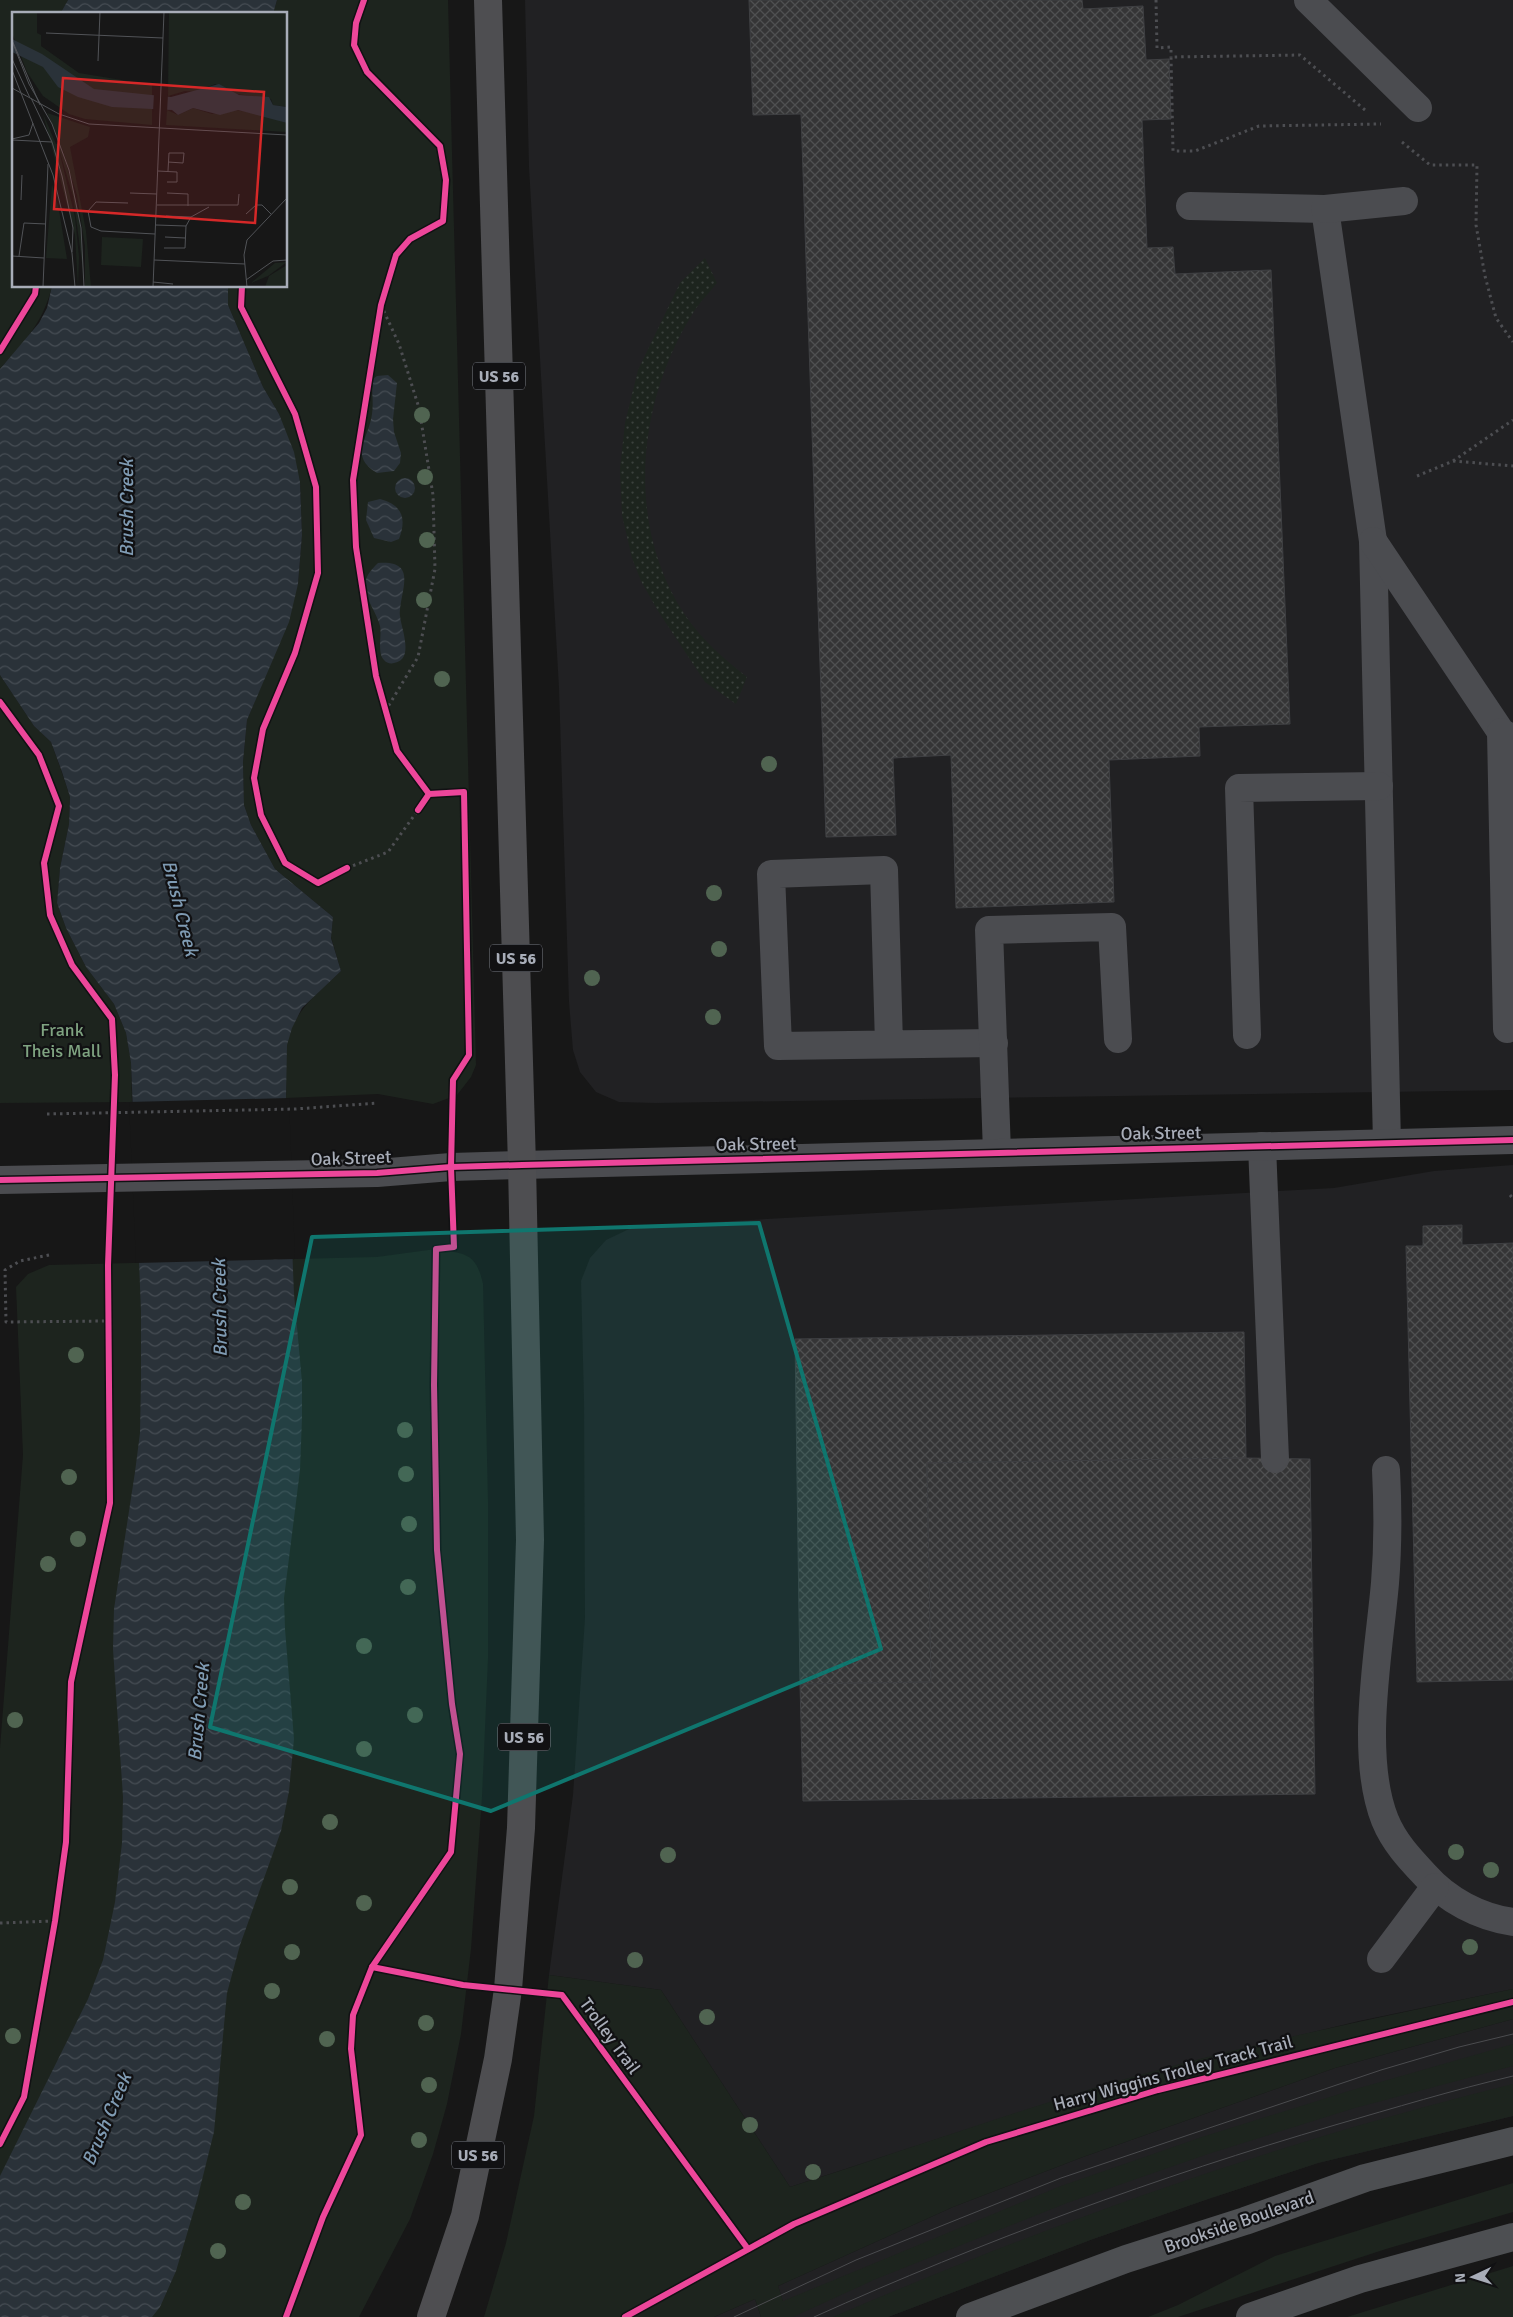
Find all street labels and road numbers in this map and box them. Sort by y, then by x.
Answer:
road number: US 56 [473,362,525,390]
road number: US 56 [490,944,542,971]
street label: Oak Street [1121,1121,1201,1145]
street label: Oak Street [716,1132,796,1156]
street label: Oak Street [310,1146,392,1170]
road number: US 56 [498,1724,550,1750]
street label: Trolley Trail [575,1994,645,2078]
street label: Harry Wiggins Trolley Track Trail [1051,2030,1295,2116]
road number: US 56 [452,2142,504,2168]
street label: Brookside Boulevard [1161,2186,1317,2258]

